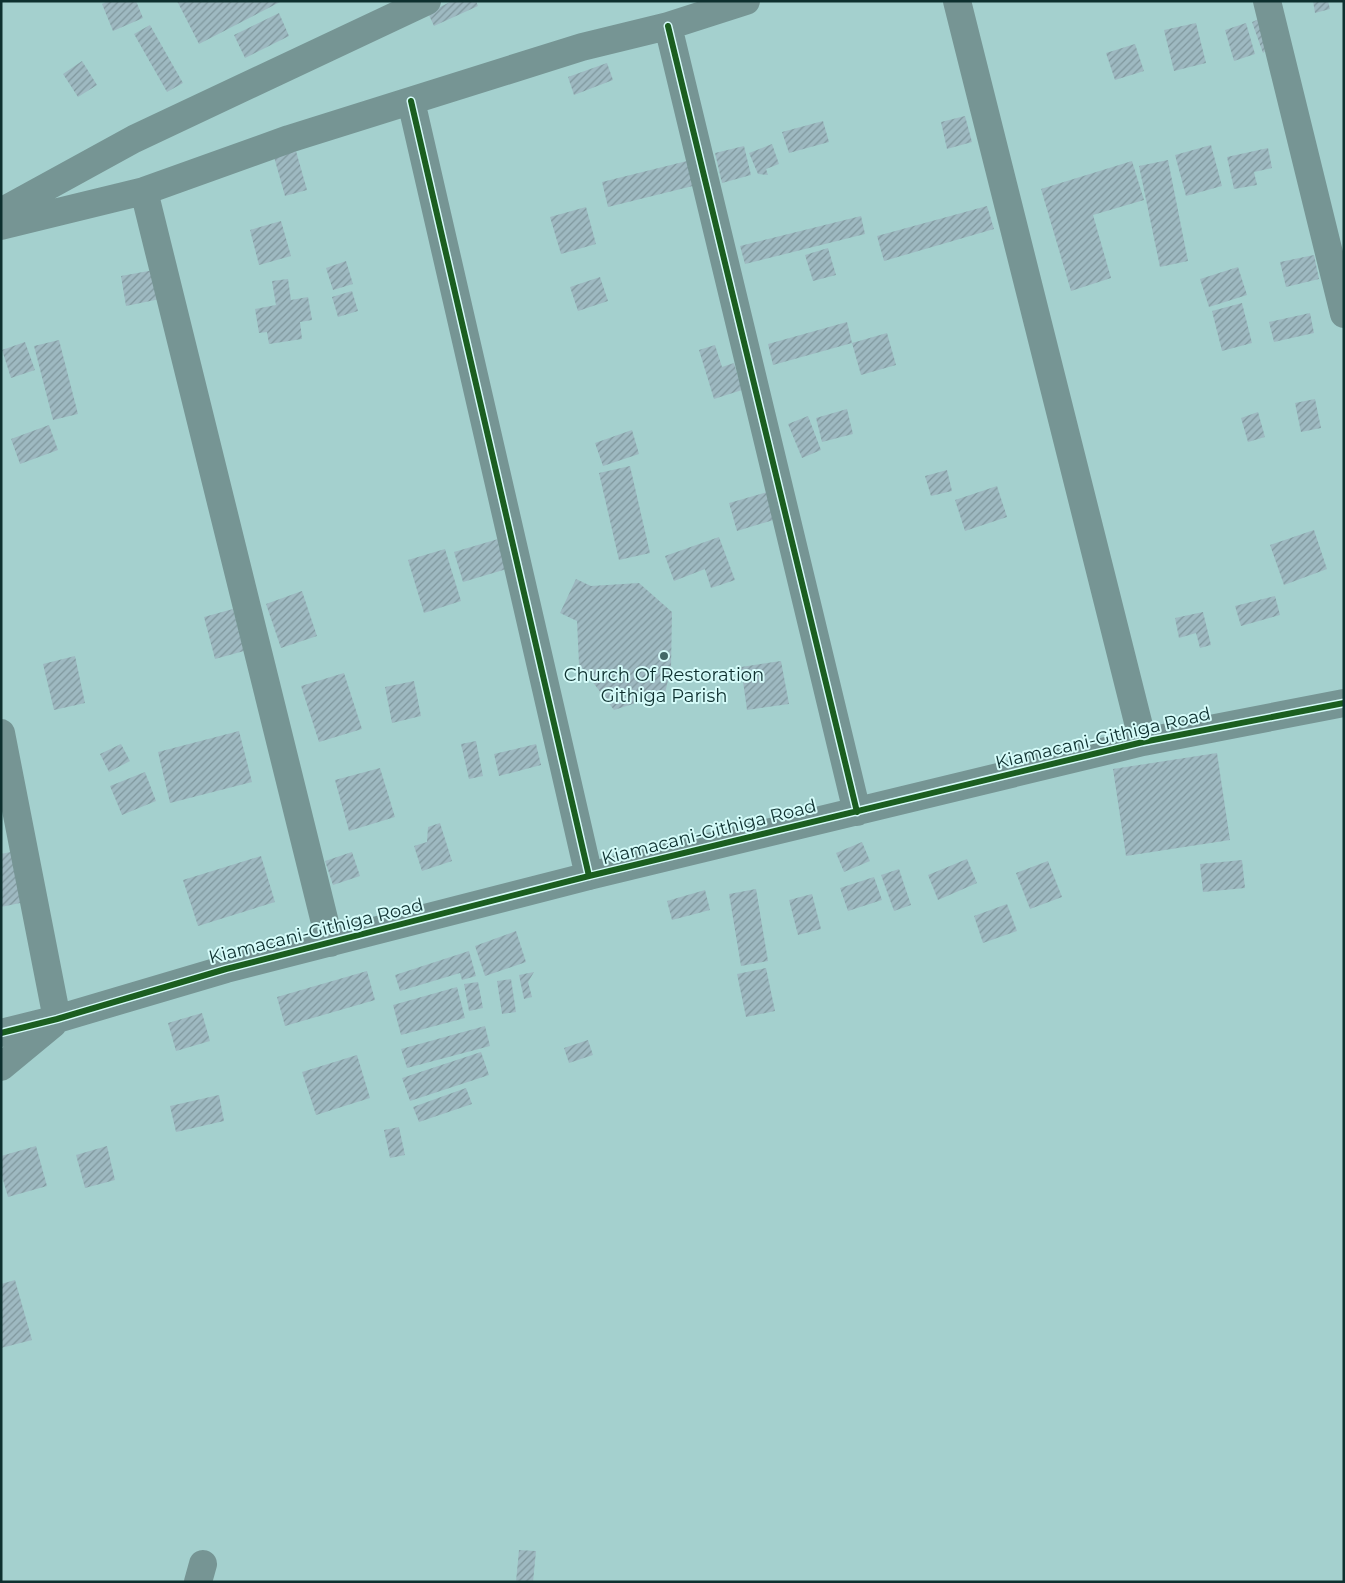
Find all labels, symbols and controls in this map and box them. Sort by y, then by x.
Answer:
marker: Church Of Restoration Githiga Parish [658,650,670,662]
place label: Church Of Restoration Githiga Parish [564,664,764,707]
street label: Kiamacani-Githiga Road [993,702,1213,774]
street label: Kiamacani-Githiga Road [599,795,819,869]
street label: Kiamacani-Githiga Road [206,894,426,968]

